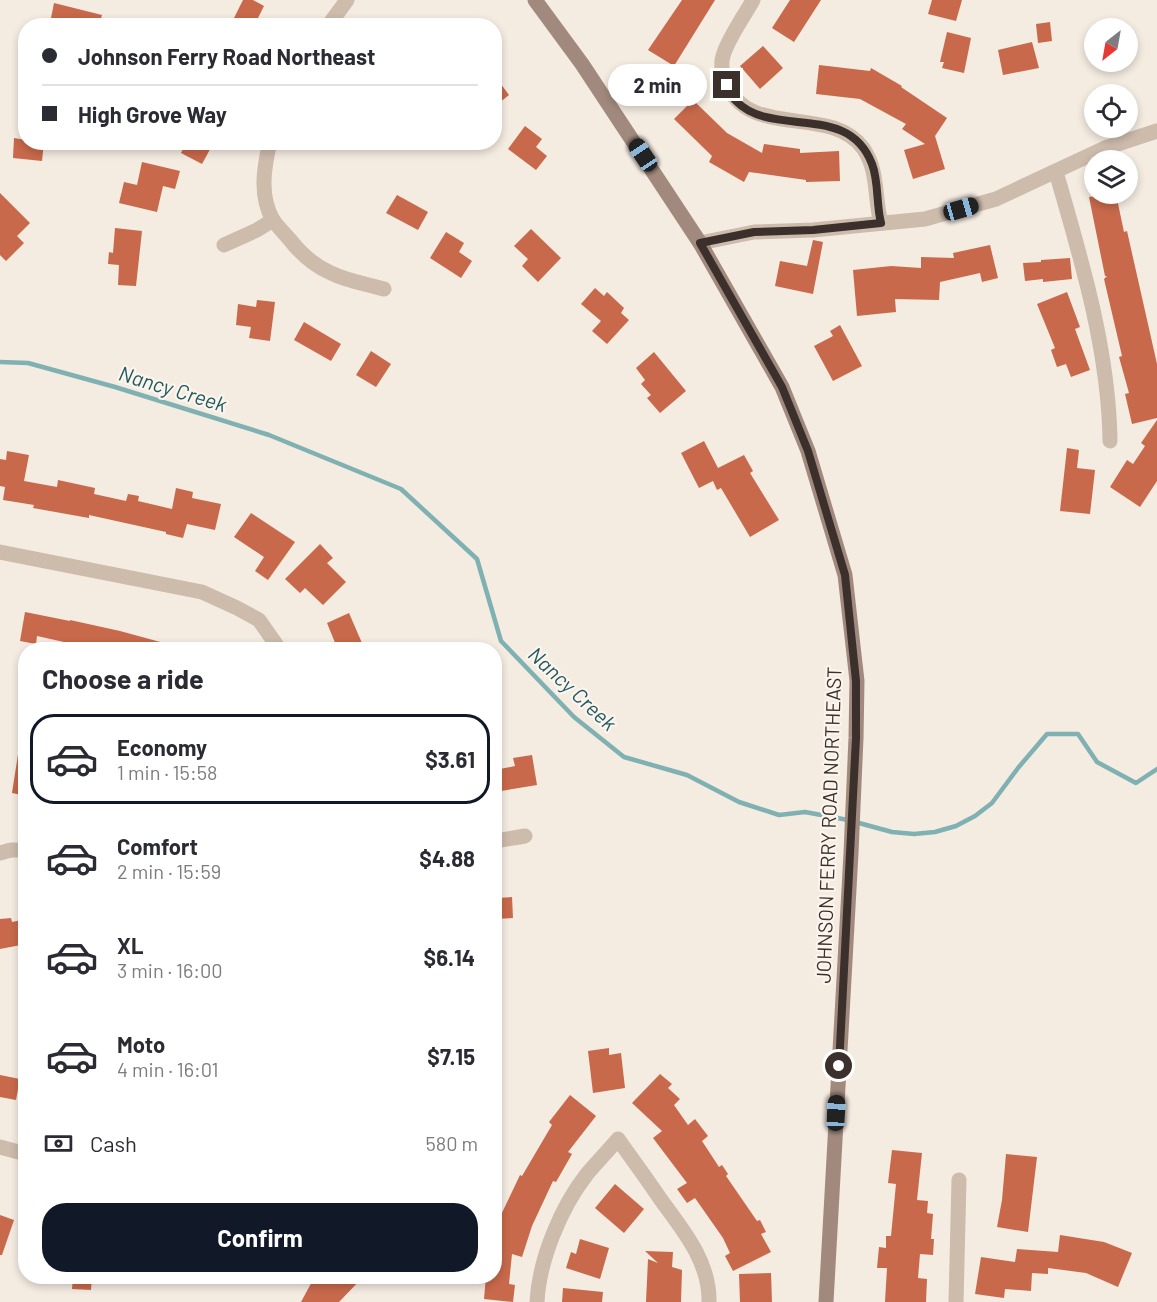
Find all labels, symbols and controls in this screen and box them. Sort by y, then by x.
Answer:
north arrow [1084,18,1138,72]
map controls [1084,18,1138,204]
text: Johnson Ferry Road Northeast [78,43,375,69]
callout: 2 min [607,64,706,106]
route end [713,71,740,98]
text: 2 min [634,73,681,97]
button: locate [1084,84,1138,138]
text: High Grove Way [78,101,227,127]
car [625,135,661,175]
button: layers [1084,150,1138,204]
car [941,195,981,223]
water label: Nancy Creek [116,360,231,416]
water label: Nancy Creek [524,641,623,736]
text: Choose a ride [42,662,204,694]
street label: JOHNSON FERRY ROAD NORTHEAST [810,666,846,984]
icon: car [45,732,99,786]
text: Economy [117,734,207,760]
text: $3.61 [425,746,475,772]
text: 1 min · 15:58 [117,760,217,784]
icon: car [45,831,99,885]
text: Comfort [117,833,198,859]
text: $4.88 [419,845,475,871]
text: 2 min · 15:59 [117,859,221,883]
icon: car [45,930,99,984]
text: XL [117,932,143,958]
text: $6.14 [424,944,475,970]
text: 3 min · 16:00 [117,958,223,982]
icon: car [45,1029,99,1083]
text: Moto [117,1031,165,1057]
text: $7.15 [427,1043,475,1069]
route start [825,1052,852,1079]
text: 4 min · 16:01 [117,1057,218,1081]
car [826,1095,846,1131]
icon: cash [42,1127,75,1160]
text: Cash [90,1130,137,1156]
text: 580 m [425,1131,478,1155]
button: Confirm [42,1203,478,1272]

